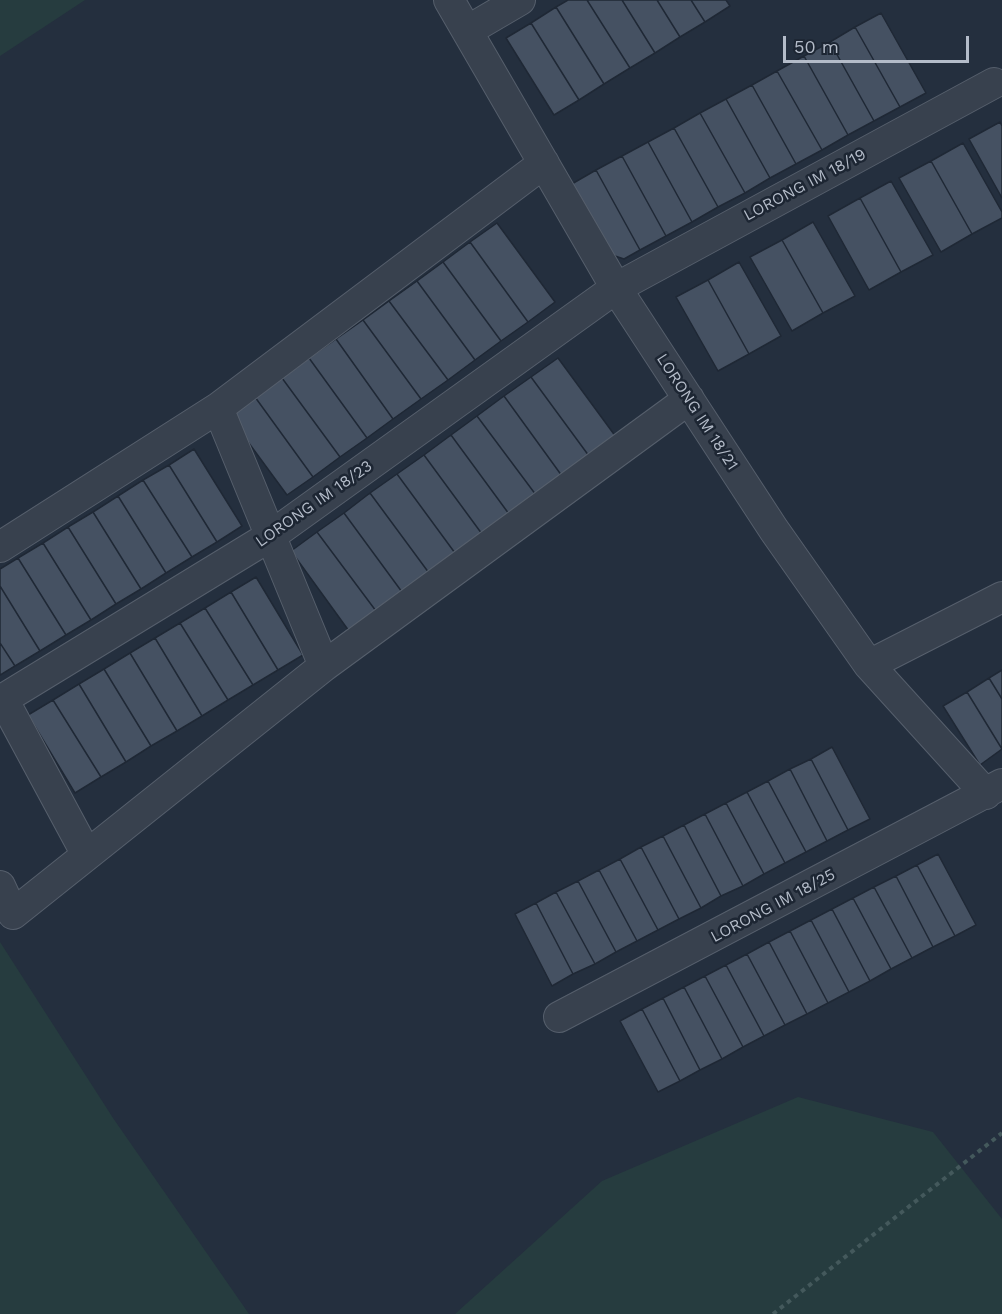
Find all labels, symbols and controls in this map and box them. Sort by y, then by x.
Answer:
scale bar [786,24,972,62]
text: 50 m [794,36,839,57]
street label: LORONG IM 18/19 [741,145,869,225]
street label: LORONG IM 18/21 [652,350,742,474]
street label: LORONG IM 18/23 [252,457,376,551]
street label: LORONG IM 18/25 [708,865,838,947]

